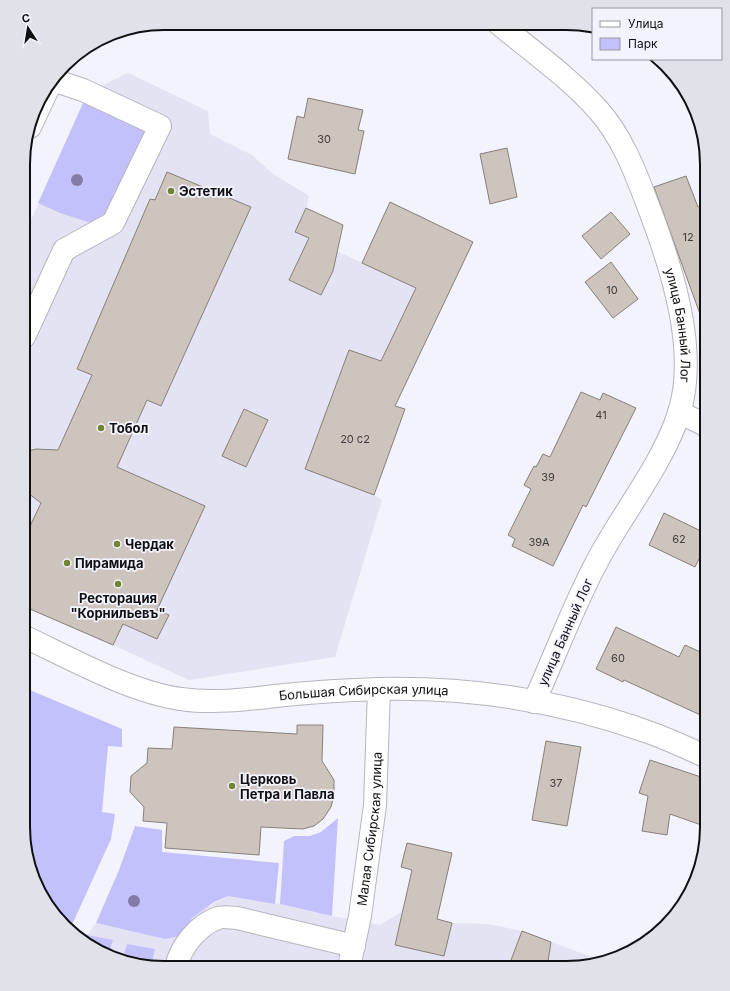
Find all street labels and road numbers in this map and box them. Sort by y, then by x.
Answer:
street label: улица Банный Лог [662,266,694,383]
street label: улица Банный Лог [534,576,596,688]
street label: Большая Сибирская улица [278,681,449,704]
street label: Малая Сибирская улица [353,751,385,907]

